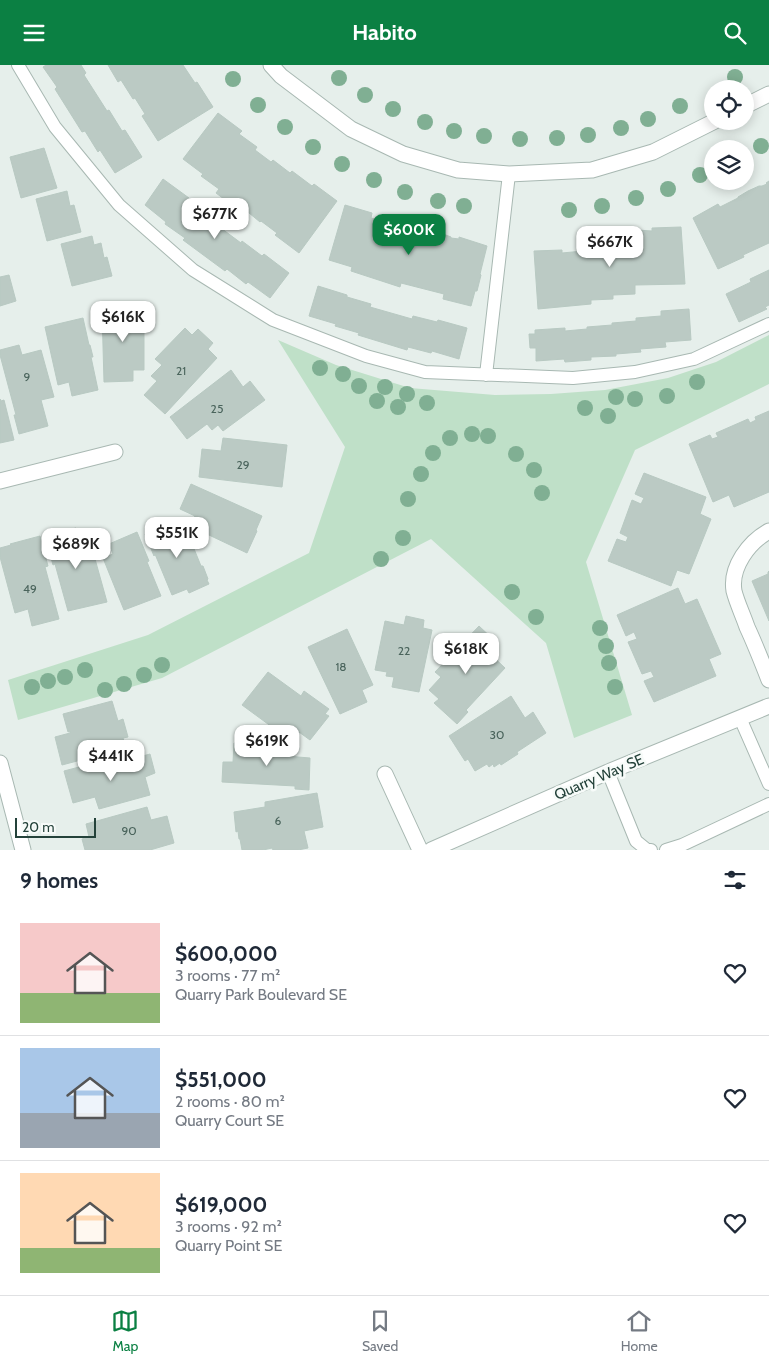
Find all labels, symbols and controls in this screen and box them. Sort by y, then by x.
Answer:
icon: menu [20,19,48,47]
text: Habito [352,19,417,46]
icon: search [721,19,749,47]
map controls [704,80,754,190]
button: locate [704,80,754,130]
button: layers [704,140,754,190]
pin: $677K [180,197,250,240]
text: $677K [193,204,237,223]
pin: $600K [374,213,444,256]
text: $600K [384,220,434,239]
pin: $667K [575,225,645,268]
text: $667K [587,232,633,251]
pin: $616K [88,301,158,343]
text: $616K [101,307,145,326]
house number: 21 [176,363,186,378]
house number: 9 [24,369,31,384]
house number: 25 [211,401,223,416]
house number: 29 [236,457,250,472]
pin: $551K [142,517,212,559]
text: $551K [156,523,198,542]
pin: $689K [41,527,111,570]
text: $689K [53,534,99,553]
house number: 49 [23,581,37,596]
pin: $618K [431,633,501,675]
text: $618K [444,639,488,658]
house number: 22 [398,643,410,658]
house number: 18 [335,659,347,674]
pin: $619K [232,725,302,767]
house number: 30 [490,727,504,742]
text: $619K [245,731,289,750]
pin: $441K [76,739,146,782]
text: $441K [89,746,133,765]
street label: Quarry Way SE [552,750,646,804]
house number: 6 [275,813,282,828]
scale bar [15,815,96,838]
text: 20 m [22,818,55,836]
house number: 90 [121,823,137,838]
icon: filters [721,866,749,894]
text: 9 homes [20,868,98,893]
text: $600,000 [175,941,278,966]
icon: home [60,943,120,1003]
icon: heart [721,959,749,987]
text: 3 rooms · 77 m² [175,966,280,985]
text: Quarry Park Boulevard SE [175,985,347,1004]
text: $551,000 [175,1067,267,1092]
icon: home [60,1068,120,1128]
icon: heart [721,1084,749,1112]
text: 2 rooms · 80 m² [175,1092,285,1111]
text: Quarry Court SE [175,1111,284,1130]
text: $619,000 [175,1192,267,1217]
icon: home [60,1193,120,1253]
icon: heart [721,1209,749,1237]
text: 3 rooms · 92 m² [175,1217,282,1236]
text: Quarry Point SE [175,1236,282,1255]
tab: Map [111,1307,139,1355]
tab: Saved [362,1307,398,1355]
tab: Home [621,1307,658,1355]

